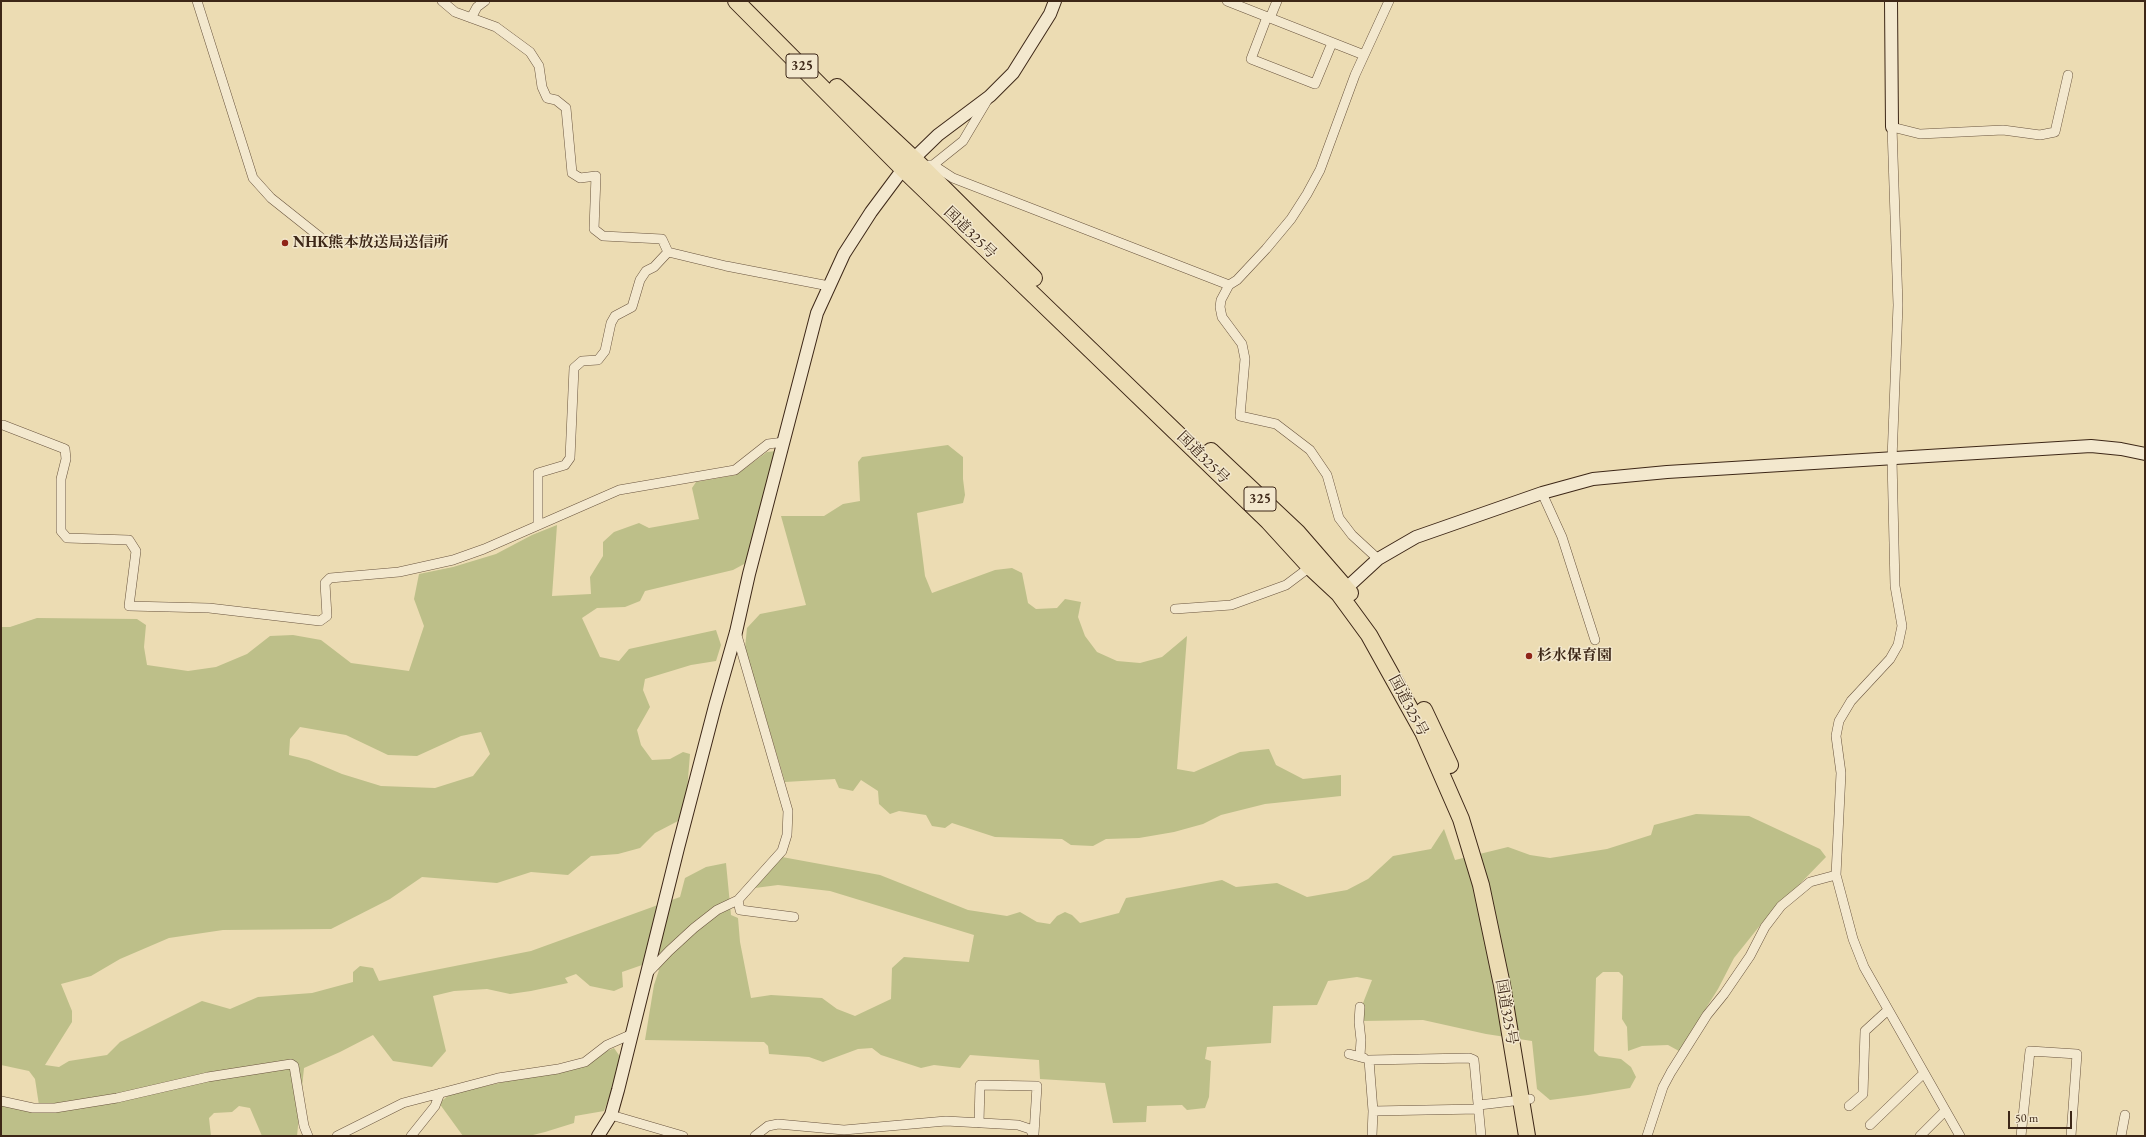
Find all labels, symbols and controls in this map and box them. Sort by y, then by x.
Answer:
road number: 325 [786,54,818,78]
street label: 国道325号 [940,203,1000,263]
place label: NHK熊本放送局送信所 [293,234,449,252]
marker: NHK熊本放送局送信所 [280,238,290,248]
street label: 国道325号 [1173,428,1233,488]
road number: 325 [1244,487,1276,511]
place label: 杉水保育園 [1537,647,1612,665]
marker: 杉水保育園 [1524,651,1534,661]
street label: 国道325号 [1384,672,1432,740]
street label: 国道325号 [1491,978,1521,1046]
scale bar [2010,1103,2074,1129]
text: 50 m [2015,1110,2038,1126]

